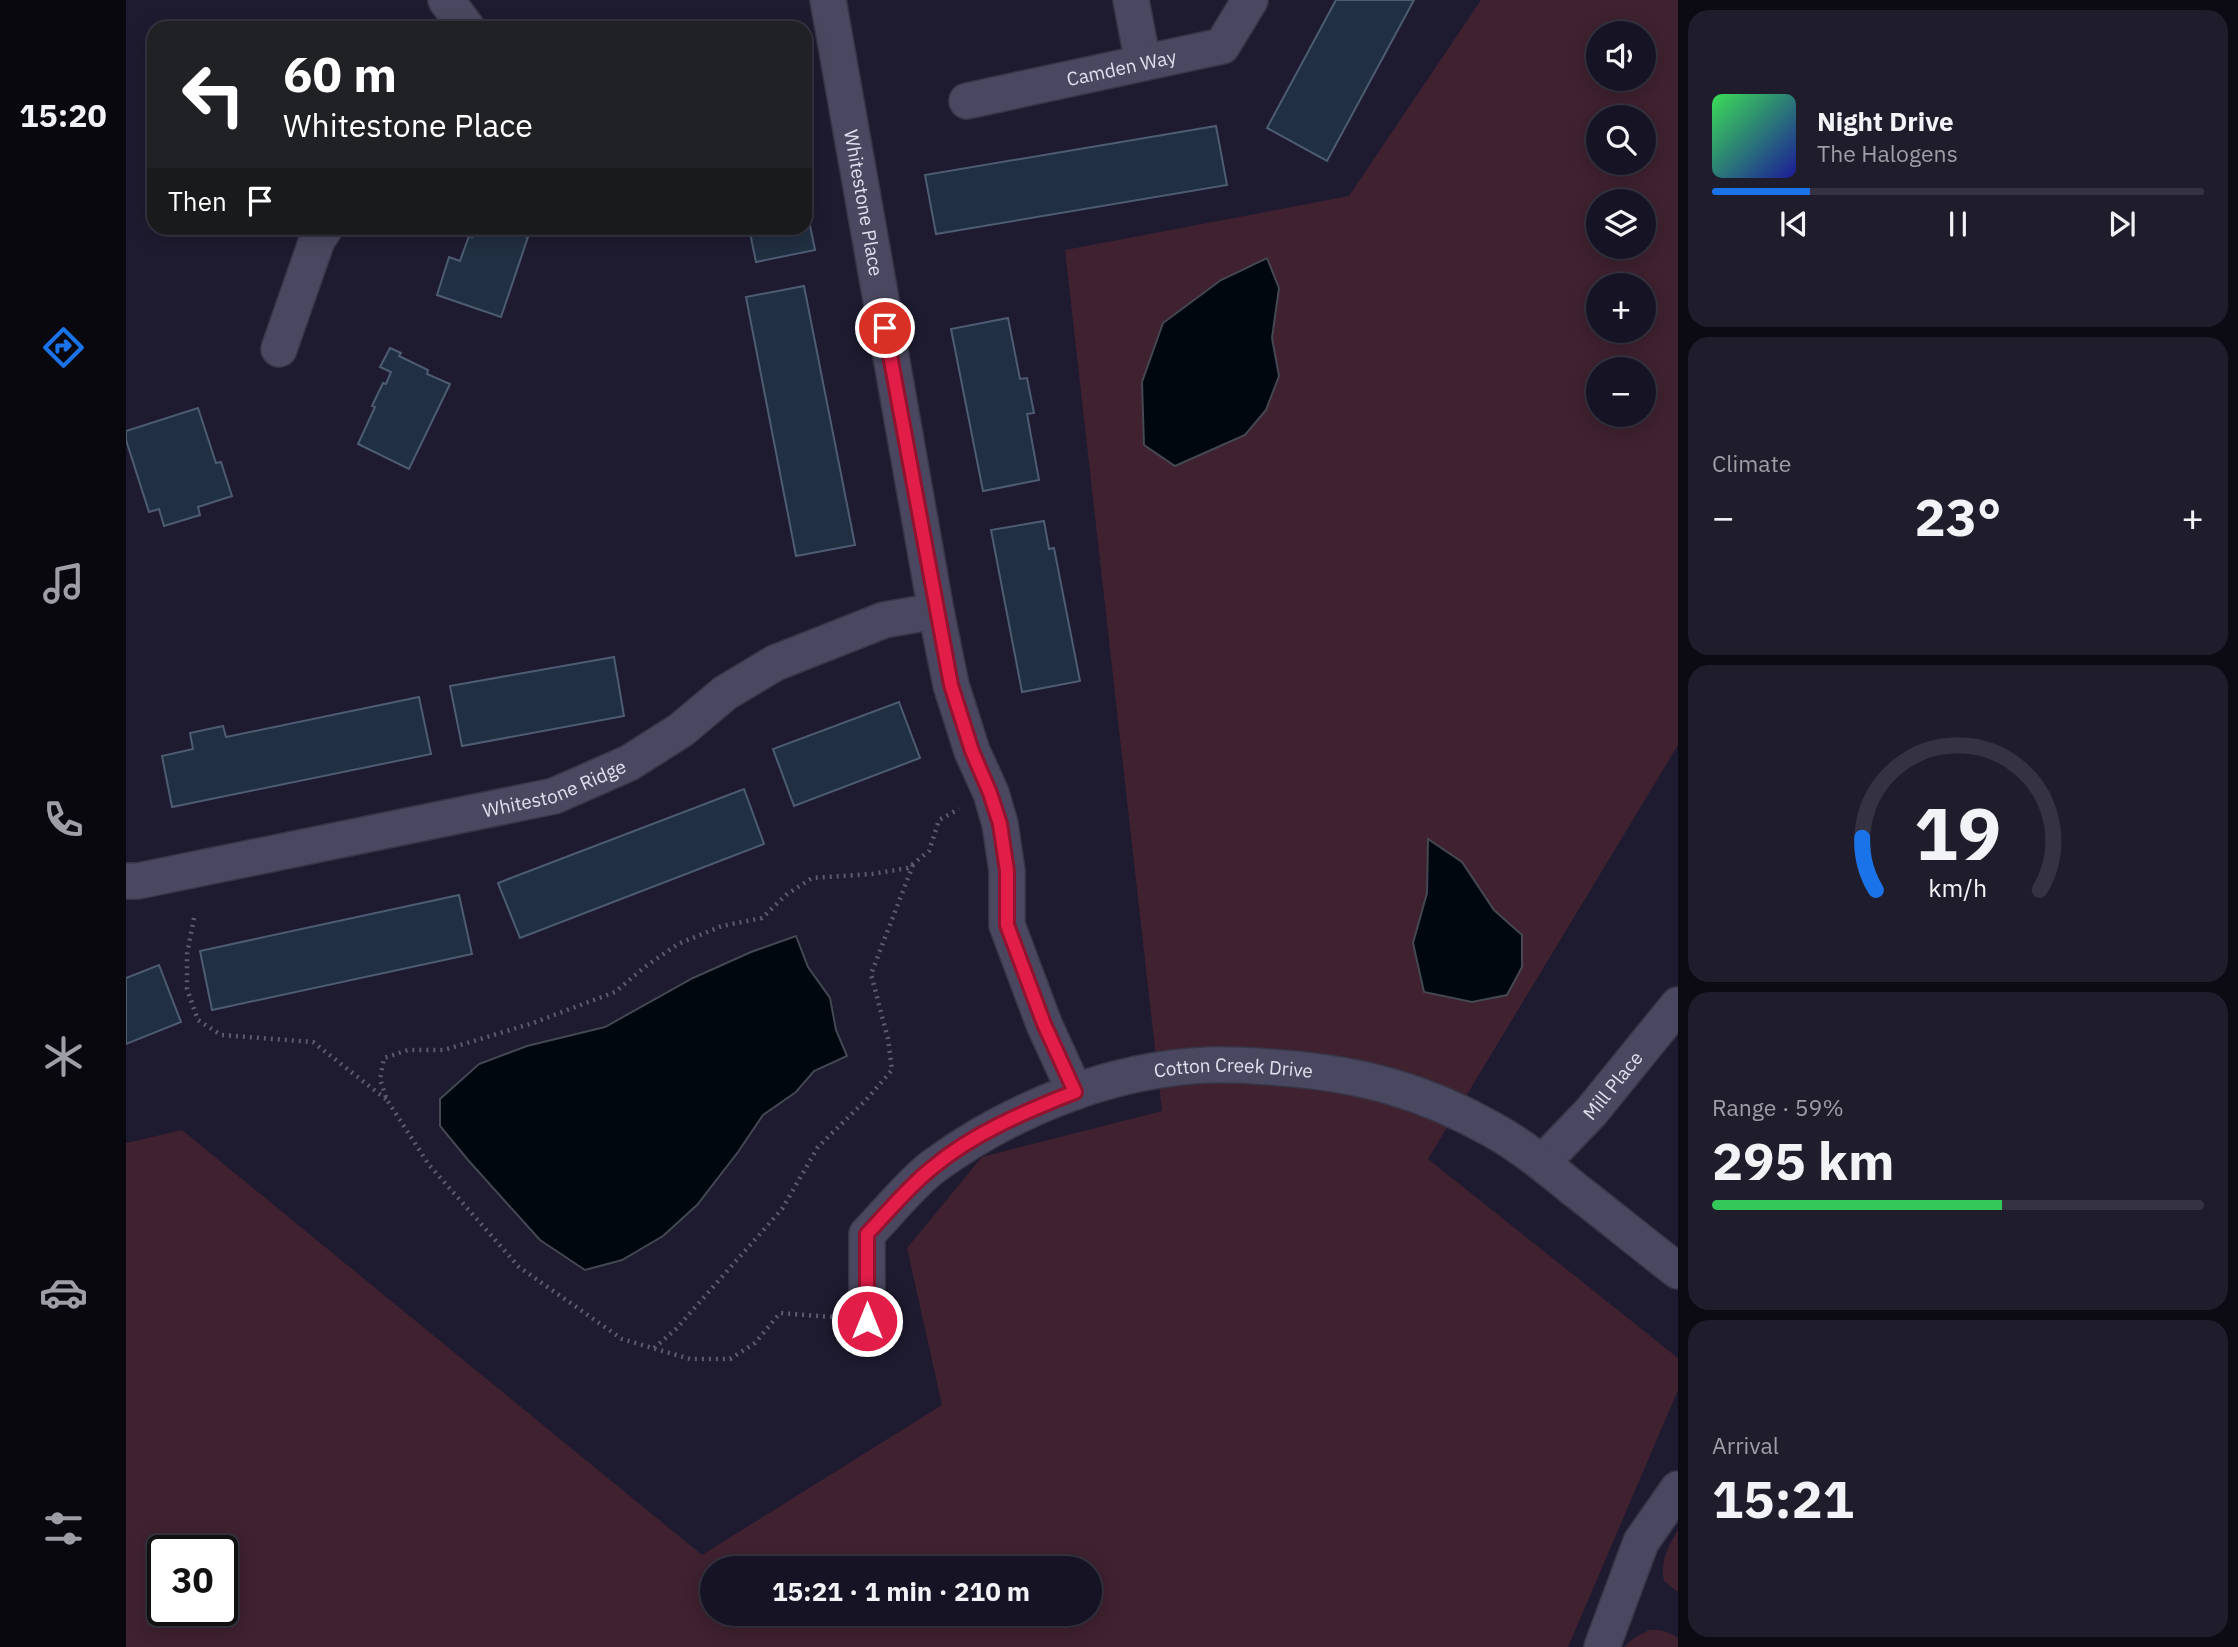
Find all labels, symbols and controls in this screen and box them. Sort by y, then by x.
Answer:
map controls [1586,21,1656,427]
button: sound [1586,21,1656,91]
text: 60 m [283,42,397,105]
street label: Camden Way [1064,44,1179,91]
icon: left [168,49,259,140]
text: 15:20 [19,94,107,136]
text: Whitestone Place [283,104,533,146]
text: Night Drive [1817,104,1954,138]
button: search [1586,105,1656,175]
street label: Whitestone Place [839,128,889,278]
text: The Halogens [1817,138,1958,168]
icon: arrive [241,182,279,220]
text: Then [168,184,227,218]
button: layers [1586,189,1656,259]
icon: previous [1775,205,1813,243]
icon: pause [1939,205,1977,243]
icon: next [2103,205,2141,243]
button: + [1586,273,1656,343]
pin [855,298,915,358]
icon: arrive [866,309,904,347]
icon: directions [39,323,88,372]
button: − [1586,357,1656,427]
text: Climate [1712,448,1791,478]
text: 23° [1915,483,2001,550]
text: − [1712,492,1735,541]
text: + [2181,492,2204,541]
icon: music [39,559,88,608]
street label: Whitestone Ridge [481,754,630,822]
text: 19 [1914,785,2002,880]
icon: phone [39,795,88,844]
text: km/h [1929,870,1987,903]
icon: climate [39,1032,88,1081]
street label: Mill Place [1578,1046,1648,1125]
street label: Cotton Creek Drive [1152,1053,1314,1083]
text: Range · 59% [1712,1092,1844,1122]
text: 295 km [1712,1127,1894,1194]
icon: car [39,1268,88,1317]
position arrow [830,1284,904,1358]
text: Arrival [1712,1430,1779,1460]
text: 15:21 [1712,1465,1854,1532]
icon: filters [39,1504,88,1553]
speed limit sign: 30 [147,1535,238,1626]
text: 15:21 · 1 min · 210 m [772,1574,1030,1608]

